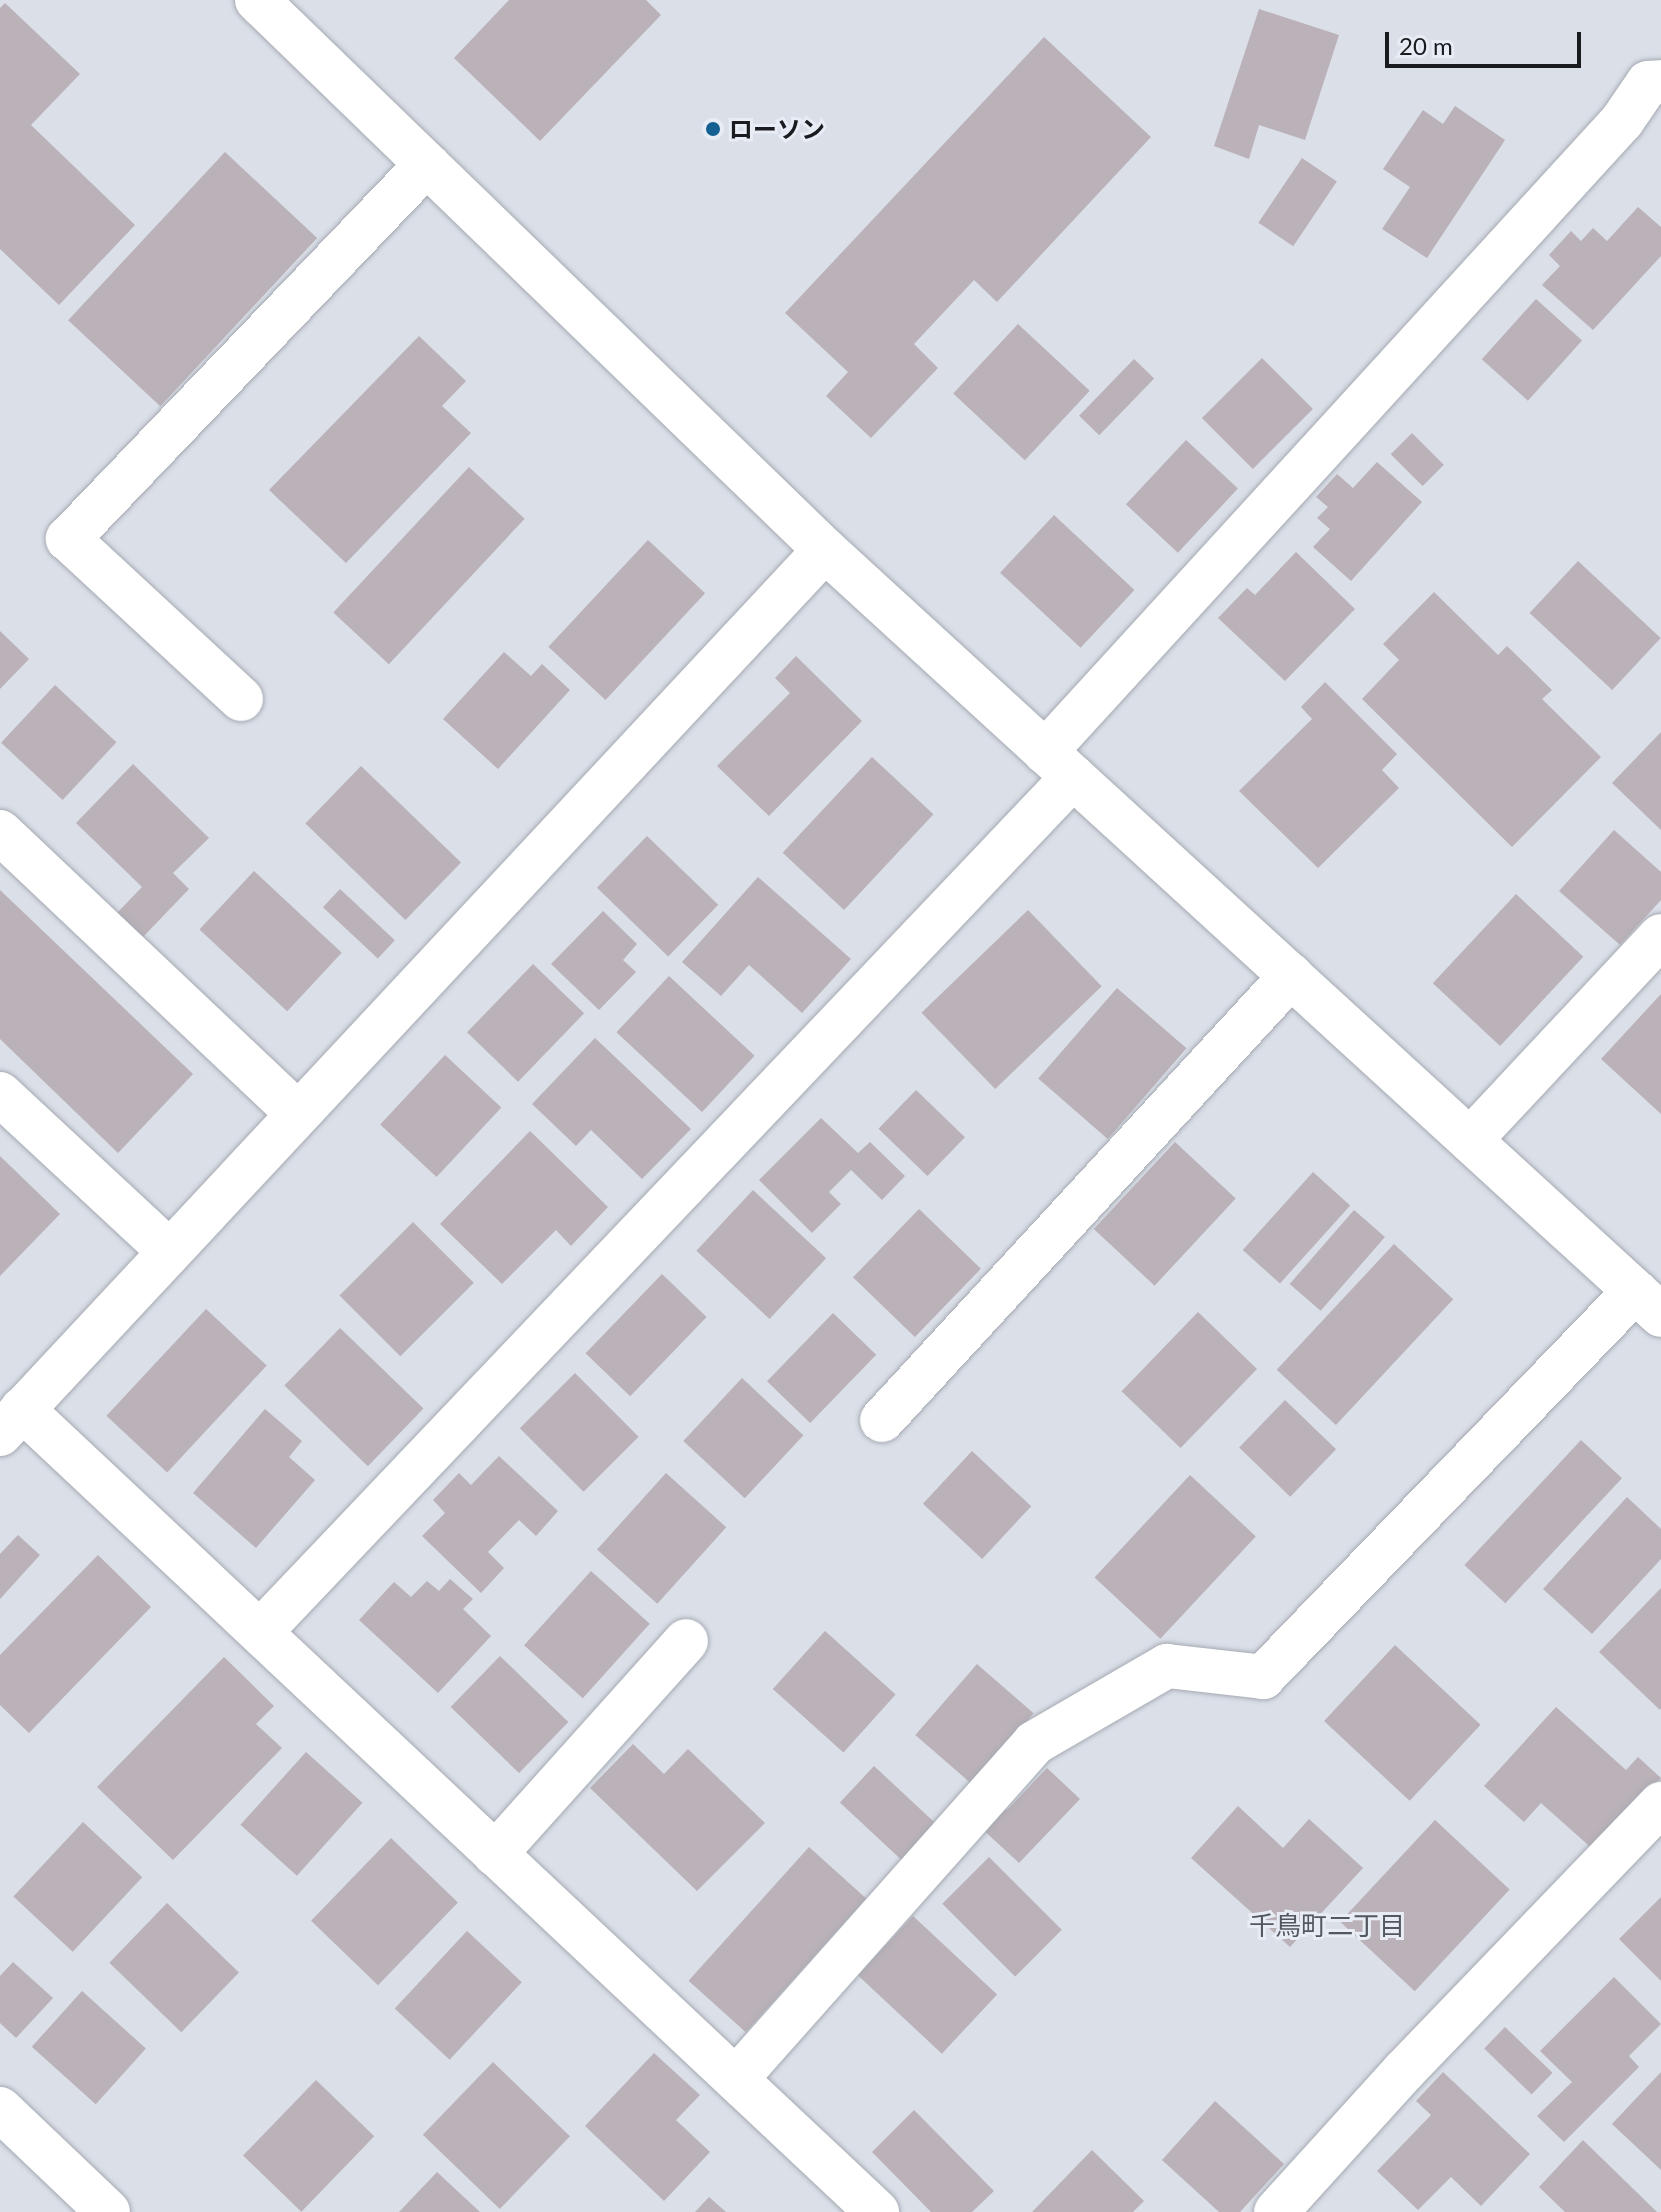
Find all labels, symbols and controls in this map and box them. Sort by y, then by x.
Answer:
scale bar [1389,16,1585,66]
text: 20 m [1399,31,1453,60]
place label: ローソン [729,115,825,143]
marker: ローソン [704,120,722,138]
district label: 千鳥町二丁目 [1249,1910,1405,1942]

